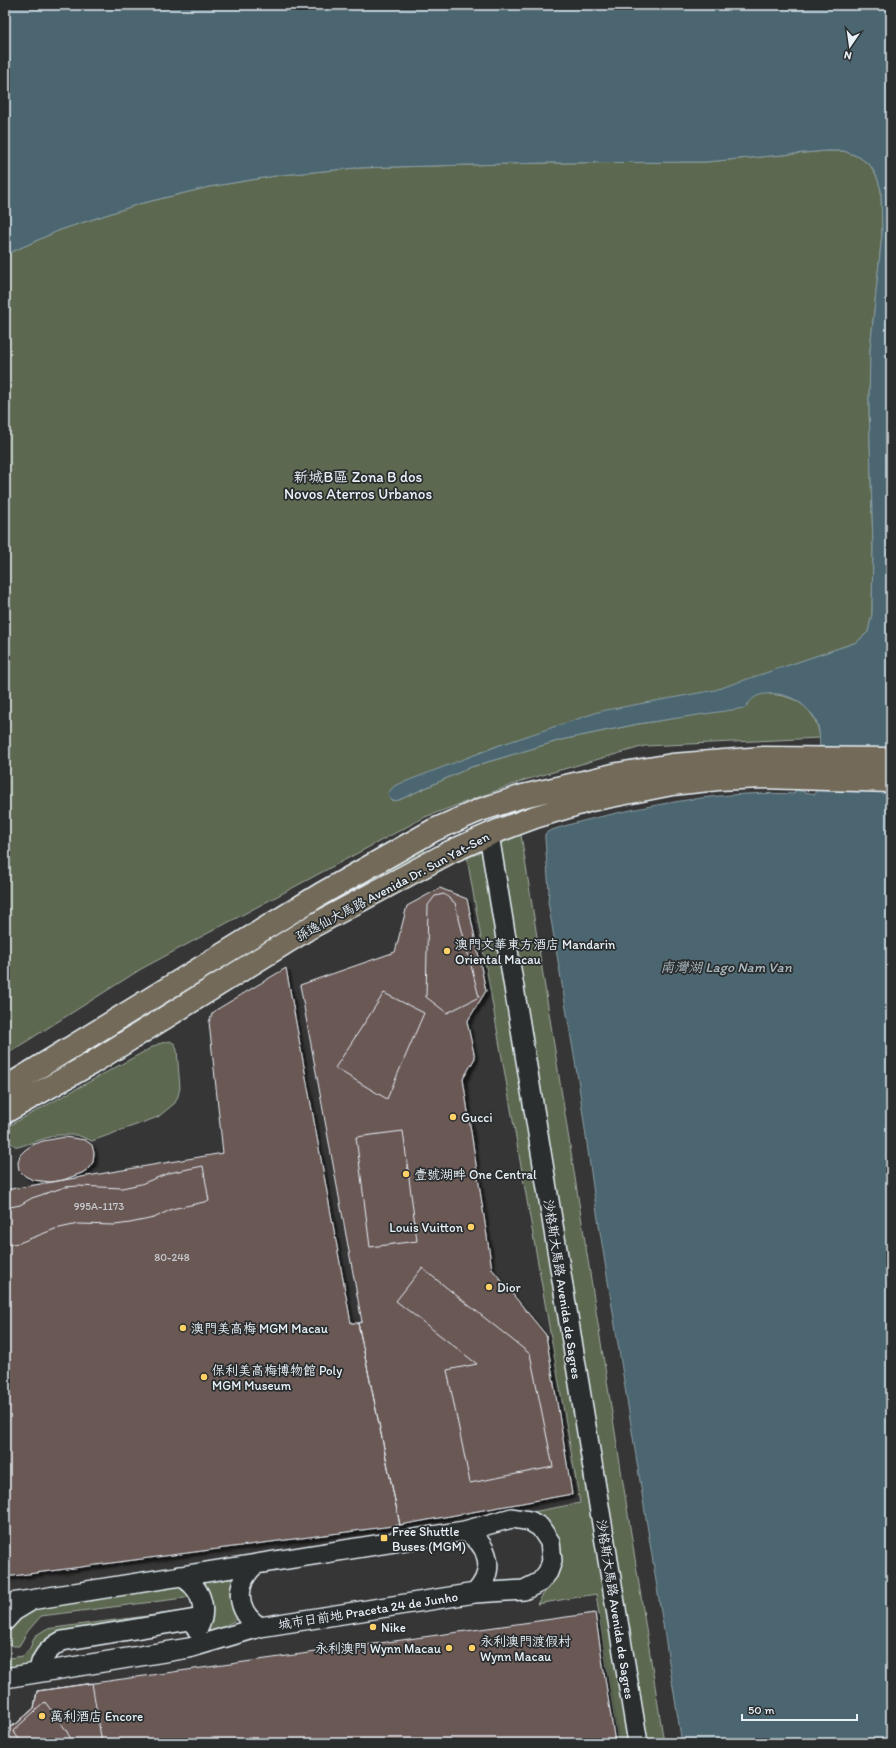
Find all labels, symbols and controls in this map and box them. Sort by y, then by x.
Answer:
north arrow [830,26,870,66]
text: N [843,48,853,62]
district label: 新城B區 Zona B dos Novos Aterros Urbanos [284,468,432,503]
street label: 孫逸仙大馬路 Avenida Dr. Sun Yat-Sen [293,828,492,944]
place label: 澳門文華東方酒店 Mandarin Oriental Macau [455,937,616,967]
marker: 澳門文華東方酒店 Mandarin Oriental Macau [442,946,452,956]
water label: 南灣湖 Lago Nam Van [660,959,793,976]
place label: Gucci [461,1110,493,1125]
marker: Gucci [448,1112,458,1122]
place label: 壹號湖畔 One Central [414,1167,537,1182]
marker: 壹號湖畔 One Central [401,1169,411,1179]
street label: 沙格斯大馬路 Avenida de Sagres [541,1198,584,1380]
house number: 995A-1173 [74,1200,124,1213]
place label: Louis Vuitton [389,1220,464,1235]
marker: Louis Vuitton [466,1222,476,1232]
house number: 80-248 [154,1251,190,1264]
place label: Dior [497,1280,522,1295]
marker: Dior [484,1282,494,1292]
place label: 澳門美高梅 MGM Macau [191,1321,328,1336]
marker: 澳門美高梅 MGM Macau [178,1323,188,1333]
place label: 保利美高梅博物館 Poly MGM Museum [212,1363,342,1393]
marker: 保利美高梅博物館 Poly MGM Museum [199,1372,209,1382]
street label: 沙格斯大馬路 Avenida de Sagres [594,1518,637,1700]
place label: Free Shuttle Buses (MGM) [392,1524,466,1554]
marker: Free Shuttle Buses (MGM) [379,1533,389,1543]
street label: 城市日前地 Praceta 24 de Junho [277,1589,459,1632]
place label: Nike [381,1620,406,1635]
marker: Nike [368,1622,378,1632]
place label: 永利澳門渡假村 Wynn Macau [480,1634,571,1664]
place label: 永利澳門 Wynn Macau [315,1641,441,1656]
marker: 永利澳門 Wynn Macau [444,1643,454,1653]
marker: 永利澳門渡假村 Wynn Macau [467,1643,477,1653]
scale bar [742,1696,857,1722]
text: 50 m [748,1703,774,1717]
place label: 萬利酒店 Encore [50,1709,143,1724]
marker: 萬利酒店 Encore [37,1711,47,1721]

